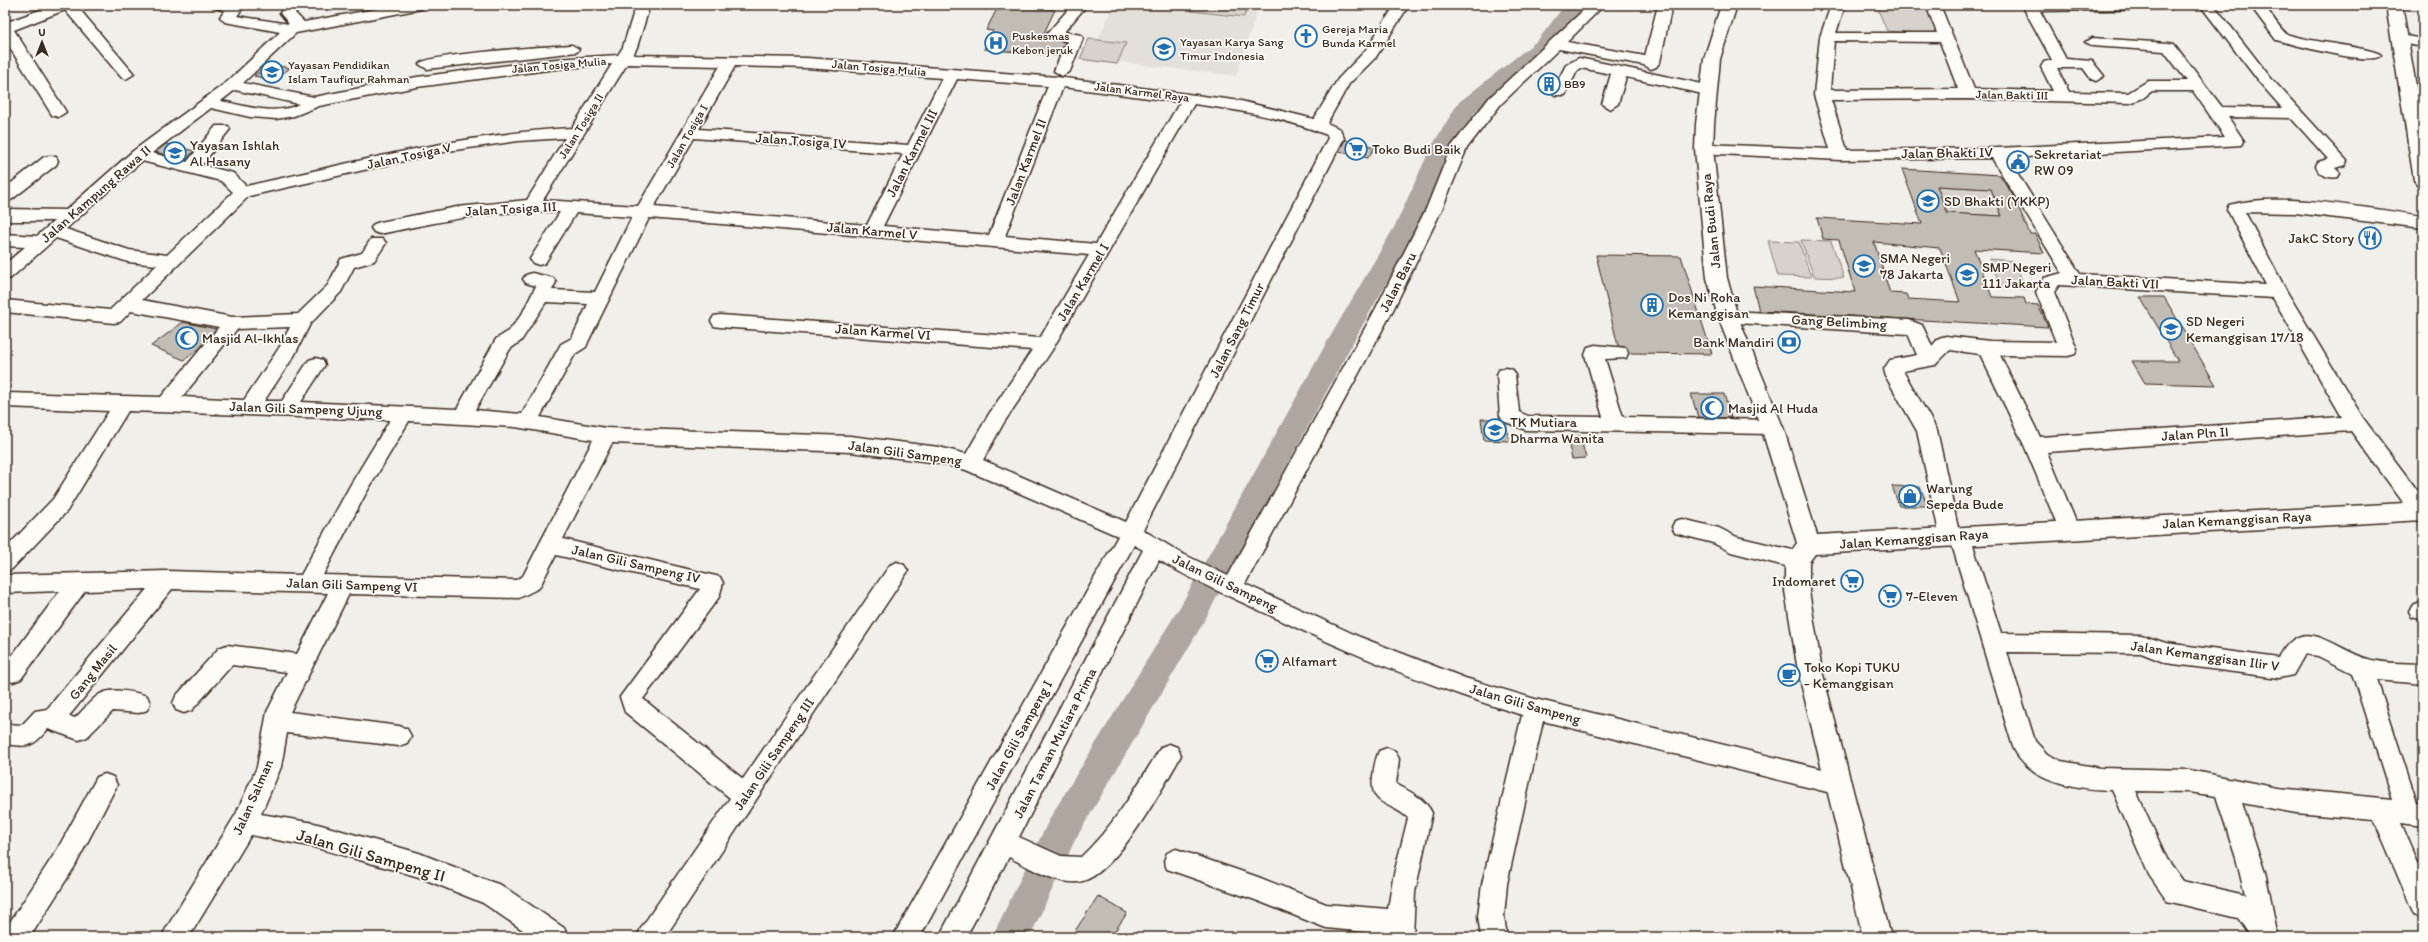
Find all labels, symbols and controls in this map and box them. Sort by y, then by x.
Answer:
north arrow [22,22,62,62]
place label: Gereja Maria Bunda Karmel [1322,22,1397,50]
church icon: Gereja Maria Bunda Karmel [1293,23,1319,49]
text: U [38,26,46,39]
place label: Puskesmas Kebon jeruk [1012,29,1073,57]
hospital icon: Puskesmas Kebon jeruk [983,30,1009,56]
place label: Yayasan Karya Sang Timur Indonesia [1180,35,1284,63]
school or university icon: Yayasan Karya Sang Timur Indonesia [1151,36,1177,62]
street label: Jalan Tosiga Mulia [511,54,607,76]
street label: Jalan Tosiga Mulia [831,57,927,79]
place label: Yayasan Pendidikan Islam Taufiqur Rahman [288,58,410,86]
school or university icon: Yayasan Pendidikan Islam Taufiqur Rahman [259,59,285,85]
building icon: BB9 [1536,71,1562,97]
place label: BB9 [1564,77,1586,91]
street label: Jalan Karmel Raya [1094,79,1191,105]
street label: Jalan Bakti III [1976,87,2048,103]
street label: Jalan Tosiga II [555,91,607,161]
street label: Jalan Tosiga I [663,102,711,170]
street label: Jalan Karmel III [883,106,941,200]
street label: Jalan Karmel II [1002,116,1050,208]
street label: Jalan Tosiga IV [755,129,848,153]
supermarket icon: Toko Budi Baik [1343,136,1369,162]
place label: Yayasan Ishlah Al Hasany [190,137,280,170]
street label: Jalan Tosiga V [365,139,453,173]
school or university icon: Yayasan Ishlah Al Hasany [162,140,188,166]
place label: Toko Budi Baik [1372,141,1462,158]
street label: Jalan Kampung Rawa II [38,142,154,246]
street label: Jalan Bhakti IV [1901,144,1994,162]
place label: Sekretariat RW 09 [2034,146,2102,179]
public building icon: Sekretariat RW 09 [2005,149,2031,175]
street label: Jalan Budi Raya [1697,172,1724,269]
school or university icon: SD Bhakti (YKKP) [1915,188,1941,214]
place label: SD Bhakti (YKKP) [1944,193,2050,210]
street label: Jalan Tosiga III [465,198,557,220]
street label: Jalan Karmel V [826,219,919,243]
restaurant icon: JakC Story [2357,225,2383,251]
place label: JakC Story [2288,230,2354,247]
street label: Jalan Karmel I [1053,240,1113,324]
street label: Jalan Baru [1376,249,1420,315]
place label: SMA Negeri 78 Jakarta [1880,250,1950,283]
school or university icon: SMA Negeri 78 Jakarta [1851,253,1877,279]
place label: SMP Negeri 111 Jakarta [1982,259,2051,292]
school or university icon: SMP Negeri 111 Jakarta [1954,262,1980,288]
street label: Jalan Bakti VII [2071,271,2159,293]
street label: Jalan Sang Timur [1206,279,1269,380]
place label: Dos Ni Roha Kemanggisan [1668,289,1749,322]
building icon: Dos Ni Roha Kemanggisan [1639,292,1665,318]
street label: Gang Belimbing [1791,311,1888,333]
place label: SD Negeri Kemanggisan 17/18 [2186,313,2304,346]
school or university icon: SD Negeri Kemanggisan 17/18 [2158,316,2184,342]
street label: Jalan Karmel VI [835,320,931,344]
mosque icon: Masjid Al-Ikhlas [174,325,200,351]
bank icon: Bank Mandiri [1776,329,1802,355]
place label: Masjid Al-Ikhlas [202,330,299,347]
place label: Bank Mandiri [1693,334,1774,351]
mosque icon: Masjid Al Huda [1699,395,1725,421]
street label: Jalan Gili Sampeng Ujung [229,398,384,420]
place label: Masjid Al Huda [1728,400,1818,417]
place label: TK Mutiara Dharma Wanita [1510,414,1604,447]
school or university icon: TK Mutiara Dharma Wanita [1482,417,1508,443]
street label: Jalan Pln II [2161,423,2229,445]
street label: Jalan Gili Sampeng [847,437,964,469]
place label: Warung Sepeda Bude [1926,480,2004,513]
shop icon: Warung Sepeda Bude [1897,483,1923,509]
street label: Jalan Kemanggisan Raya [2162,508,2312,532]
street label: Jalan Kemanggisan Raya [1839,525,1989,553]
street label: Jalan Gili Sampeng IV [570,541,703,587]
street label: Jalan Gili Sampeng [1170,550,1281,616]
supermarket icon: Indomaret [1839,568,1865,594]
place label: Indomaret [1772,573,1836,590]
street label: Jalan Gili Sampeng VI [286,574,418,596]
supermarket icon: 7-Eleven [1877,583,1903,609]
place label: 7-Eleven [1906,588,1958,605]
street label: Jalan Kemanggisan Ilir V [2130,637,2281,675]
street label: Gang Masil [65,641,121,703]
supermarket icon: Alfamart [1254,648,1280,674]
place label: Alfamart [1282,653,1337,670]
place label: Toko Kopi TUKU - Kemanggisan [1804,659,1900,692]
cafe icon: Toko Kopi TUKU - Kemanggisan [1776,662,1802,688]
street label: Jalan Taman Mutiara Prima [1010,664,1101,821]
street label: Jalan Gili Sampeng I [982,677,1056,793]
street label: Jalan Gili Sampeng [1468,680,1583,728]
street label: Jalan Gili Sampeng III [730,695,818,813]
street label: Jalan Salman [229,756,277,837]
street label: Jalan Gili Sampeng II [294,824,448,886]

